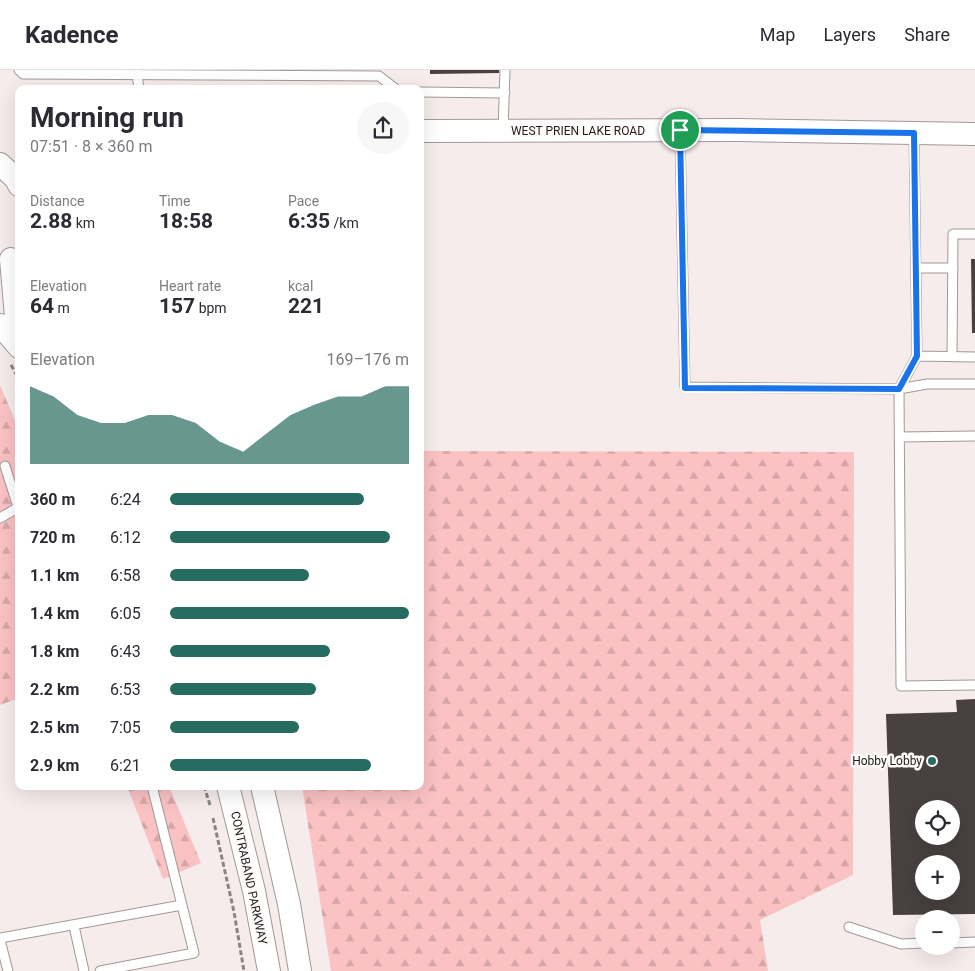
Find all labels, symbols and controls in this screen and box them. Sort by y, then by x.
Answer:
text: Kadence [25,21,119,49]
text: Map [760,24,795,45]
text: Layers [823,24,876,45]
text: Share [904,24,950,45]
text: Morning run [30,101,184,134]
button: share [357,102,409,154]
pin [659,109,701,151]
icon: arrive [666,116,694,144]
street label: WEST PRIEN LAKE ROAD [511,124,645,138]
text: 07:51 · 8 × 360 m [30,137,152,156]
text: Distance [30,193,85,209]
text: Time [159,193,190,209]
text: Pace [288,193,319,209]
text: 2.88 [30,209,72,233]
text: 18:58 [159,209,213,233]
text: 6:35 [288,209,330,233]
text: km [72,215,95,231]
text: /km [330,215,359,231]
text: Elevation [30,278,87,294]
text: Heart rate [159,278,221,294]
text: kcal [288,278,313,294]
text: 64 [30,294,54,318]
text: 157 [159,294,195,318]
text: 221 [288,294,324,318]
text: m [54,300,70,316]
text: bpm [195,300,227,316]
text: Elevation [30,350,95,369]
text: 169–176 m [327,350,409,369]
text: 360 m [30,490,75,509]
text: 6:24 [110,490,141,509]
text: 720 m [30,528,75,547]
text: 6:12 [110,528,141,547]
text: 1.1 km [30,566,79,585]
text: 6:58 [110,566,141,585]
text: 1.4 km [30,604,79,623]
text: 6:05 [110,604,141,623]
text: 1.8 km [30,642,79,661]
text: 6:43 [110,642,141,661]
text: 2.2 km [30,680,79,699]
text: 6:53 [110,680,141,699]
text: 2.5 km [30,718,79,737]
text: 7:05 [110,718,141,737]
place label: Hobby Lobby [852,754,922,768]
marker: Hobby Lobby [926,755,938,767]
text: 2.9 km [30,756,79,775]
text: 6:21 [110,756,141,775]
map controls [915,800,960,955]
button: locate [915,800,960,845]
street label: CONTRABAND PARKWAY [228,810,270,947]
button: + [915,855,960,900]
button: − [915,910,960,955]

